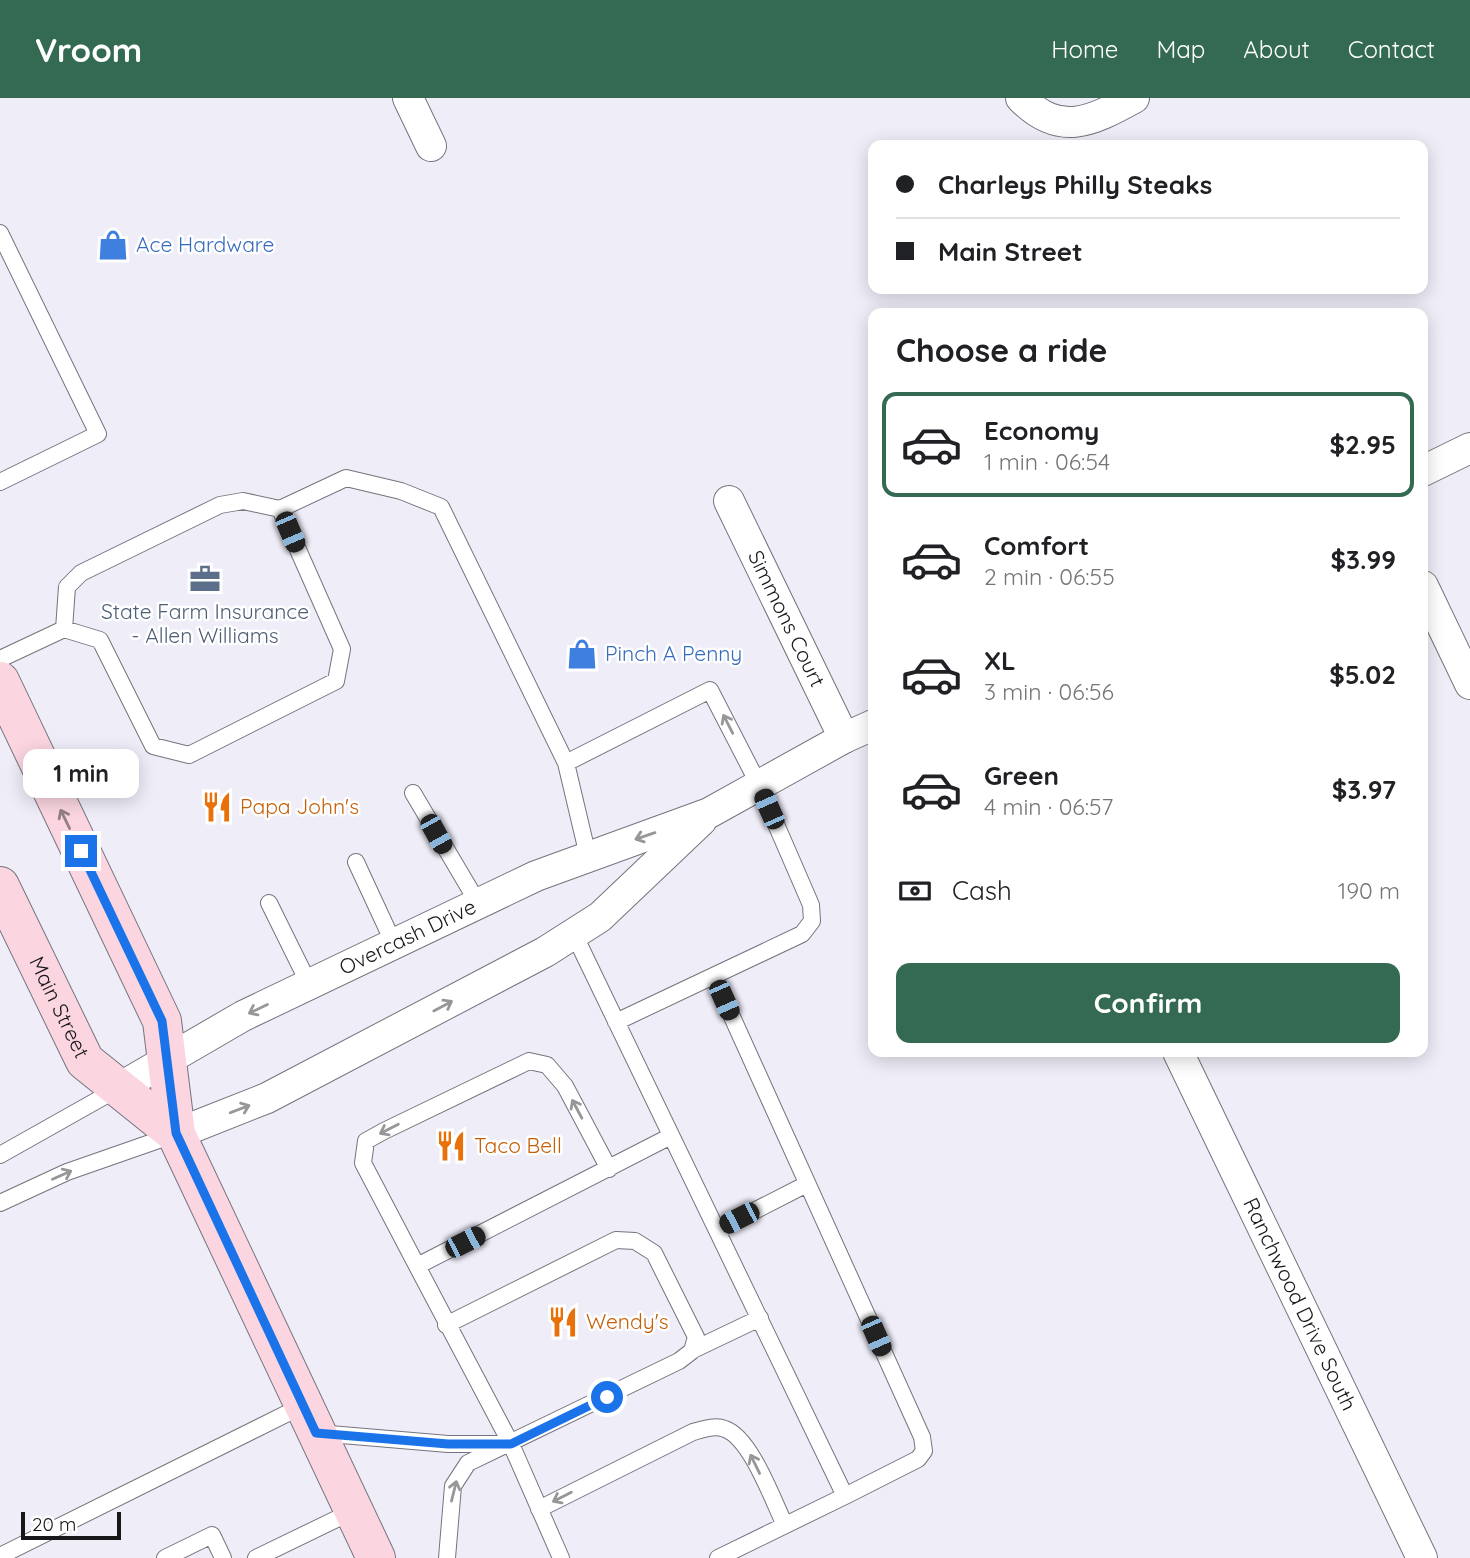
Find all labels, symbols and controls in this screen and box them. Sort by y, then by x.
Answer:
text: Vroom [35,29,142,70]
text: Home [1051,34,1118,64]
text: Map [1156,34,1205,64]
text: About [1243,34,1310,64]
text: Contact [1348,34,1435,64]
text: Charleys Philly Steaks [938,168,1212,201]
shop icon: Ace Hardware [96,228,130,262]
place label: Ace Hardware [136,231,274,257]
text: Main Street [938,235,1083,268]
text: Choose a ride [896,330,1108,370]
icon: car [900,413,963,476]
text: Economy [984,414,1099,447]
text: $2.95 [1329,428,1396,461]
text: 1 min · 06:54 [984,447,1110,476]
car [273,509,308,555]
icon: car [900,528,963,591]
text: Comfort [984,529,1089,562]
text: $3.99 [1331,543,1396,576]
street label: Simmons Court [743,546,831,691]
office icon: State Farm Insurance - Allen Williams [188,562,222,596]
text: 2 min · 06:55 [984,562,1115,591]
place label: State Farm Insurance - Allen Williams [101,598,309,648]
shop icon: Pinch A Penny [565,637,599,671]
place label: Pinch A Penny [605,640,742,666]
icon: car [900,643,963,706]
text: XL [984,644,1016,677]
text: $5.02 [1329,658,1396,691]
text: 3 min · 06:56 [984,677,1114,706]
one-way arrow [720,714,734,735]
callout: 1 min [23,750,139,798]
icon: car [900,758,963,821]
text: 1 min [53,759,109,788]
text: Green [984,759,1059,792]
text: $3.97 [1332,773,1396,806]
car [751,786,788,832]
restaurant icon: Papa John's [200,790,234,824]
text: 4 min · 06:57 [984,792,1113,821]
place label: Papa John's [240,793,359,819]
one-way arrow [58,808,71,829]
car [417,811,456,857]
one-way arrow [634,831,656,843]
route end [65,835,97,867]
icon: cash [896,872,934,910]
text: Cash [952,874,1012,907]
text: 190 m [1338,876,1400,905]
street label: Overcash Drive [335,893,480,980]
street label: Main Street [24,952,96,1062]
button: Confirm [896,963,1400,1043]
car [706,977,743,1023]
one-way arrow [432,999,453,1012]
one-way arrow [248,1002,269,1016]
one-way arrow [569,1099,583,1119]
one-way arrow [229,1102,251,1114]
one-way arrow [379,1122,399,1136]
restaurant icon: Taco Bell [434,1129,468,1163]
place label: Taco Bell [474,1132,562,1158]
one-way arrow [51,1168,72,1181]
street label: Ranchwood Drive South [1238,1193,1363,1415]
car [716,1199,763,1237]
car [442,1223,489,1261]
restaurant icon: Wendy's [546,1305,580,1339]
place label: Wendy's [586,1308,669,1334]
car [858,1313,895,1359]
route start [591,1381,623,1413]
one-way arrow [747,1454,761,1475]
one-way arrow [448,1480,461,1502]
one-way arrow [552,1491,573,1505]
scale bar [21,1509,121,1541]
text: 20 m [32,1512,76,1536]

